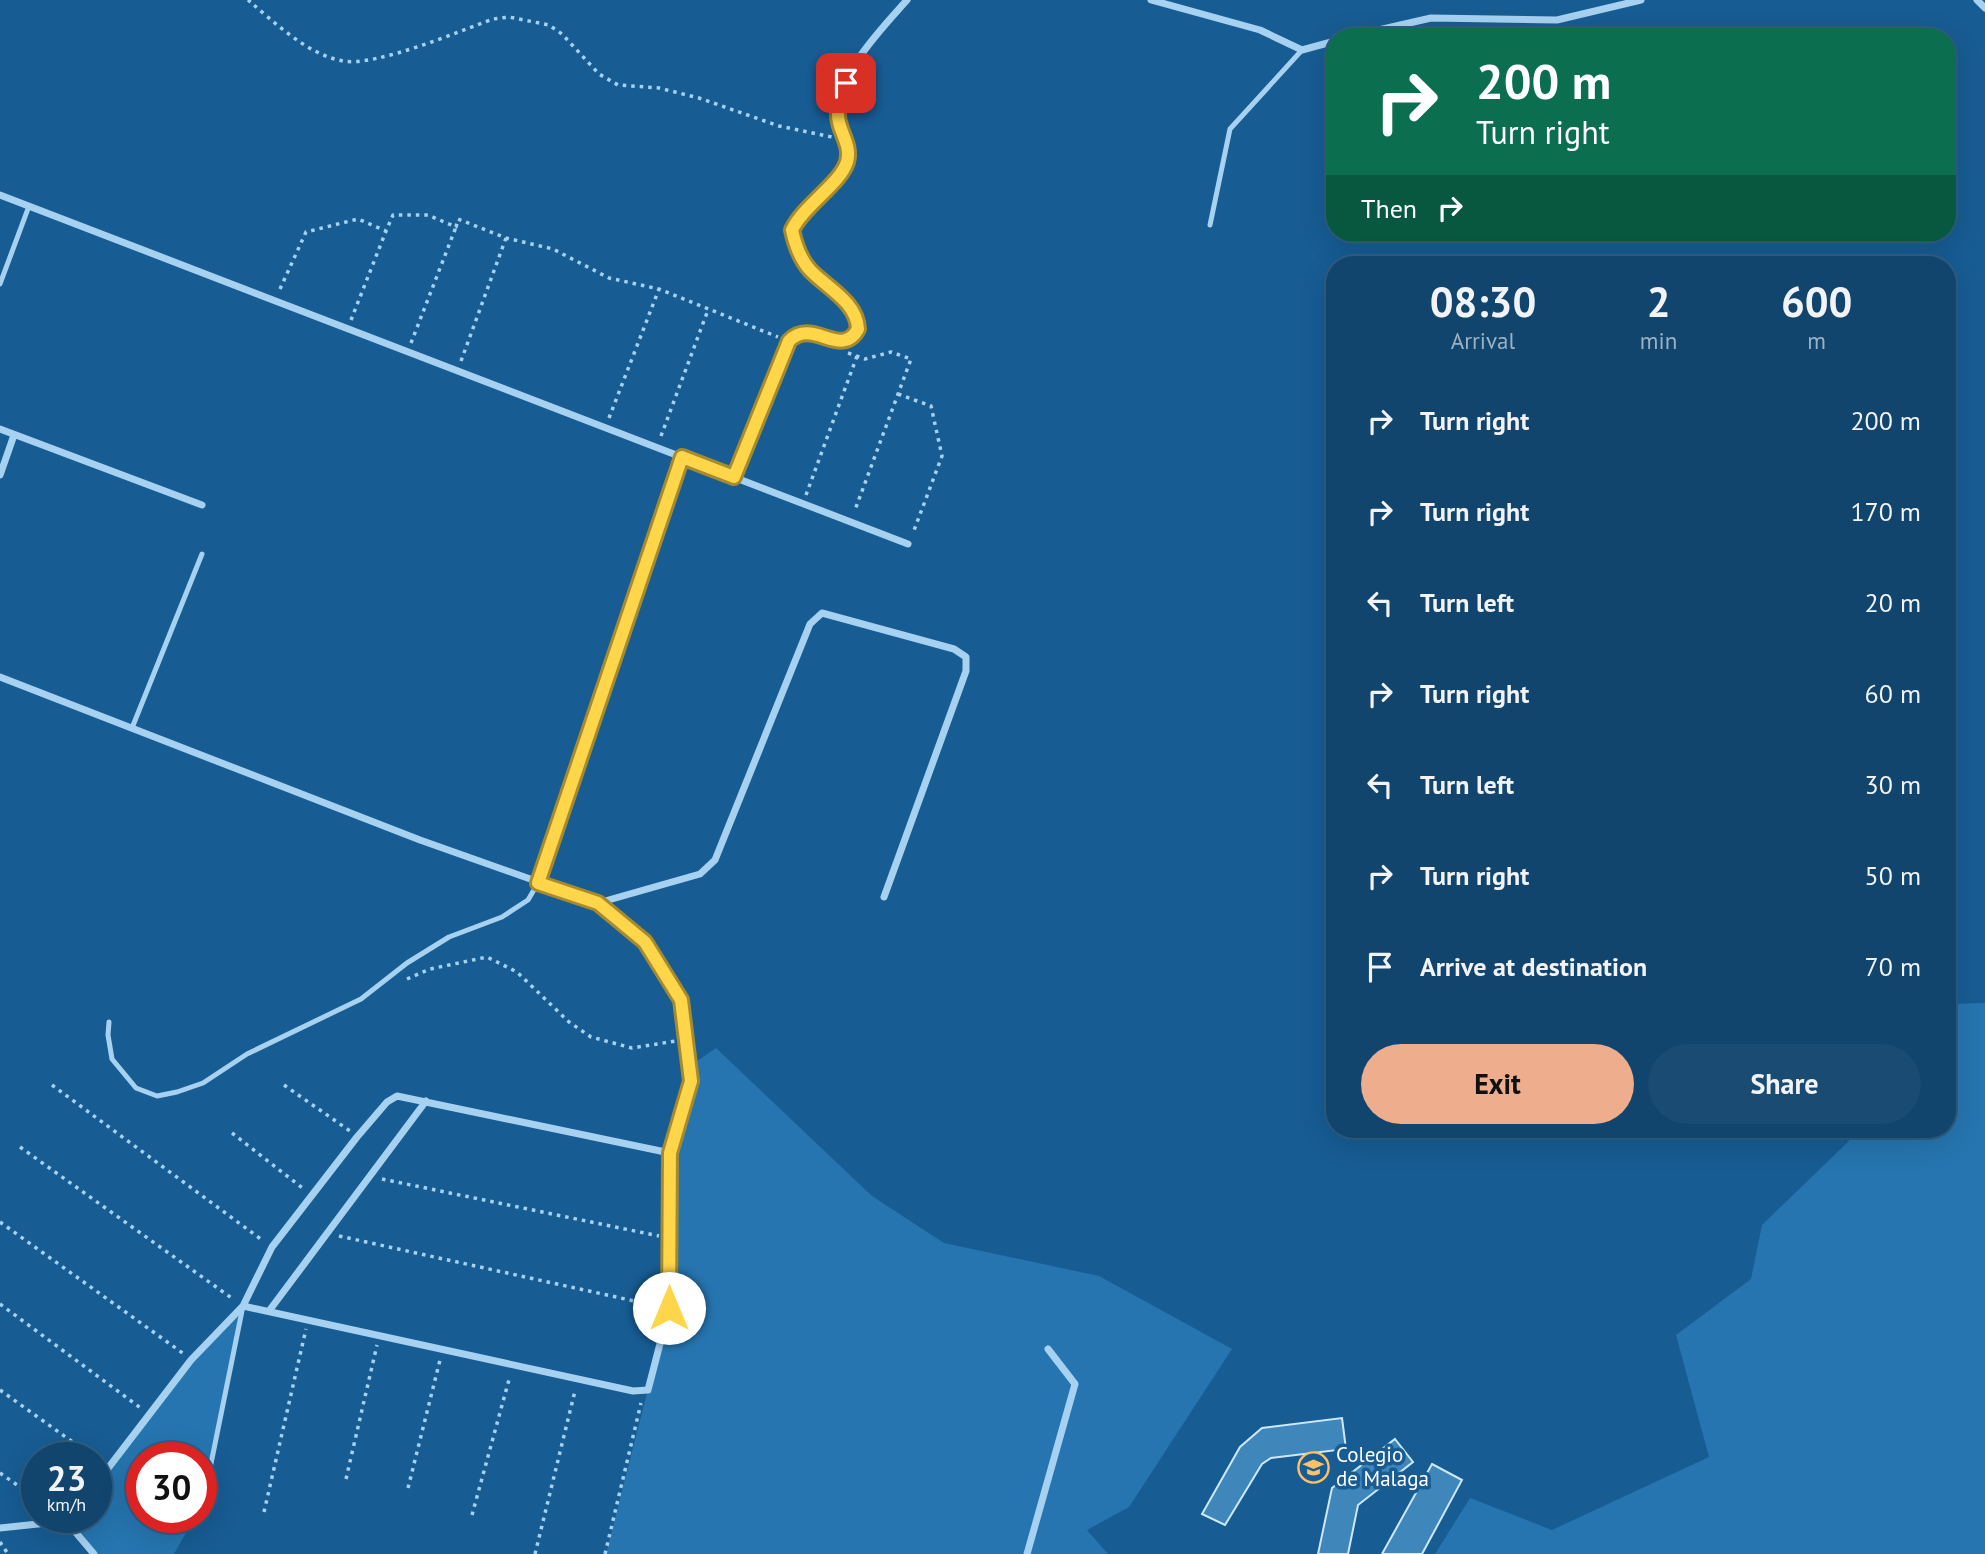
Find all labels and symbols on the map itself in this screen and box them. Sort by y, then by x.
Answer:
pin [816,53,876,113]
position arrow [632,1271,706,1345]
place label: Colegio de Malaga [1336,1441,1429,1492]
speed limit sign: 30 [126,1442,217,1533]
school or university icon: Colegio de Malaga [1296,1450,1330,1484]

